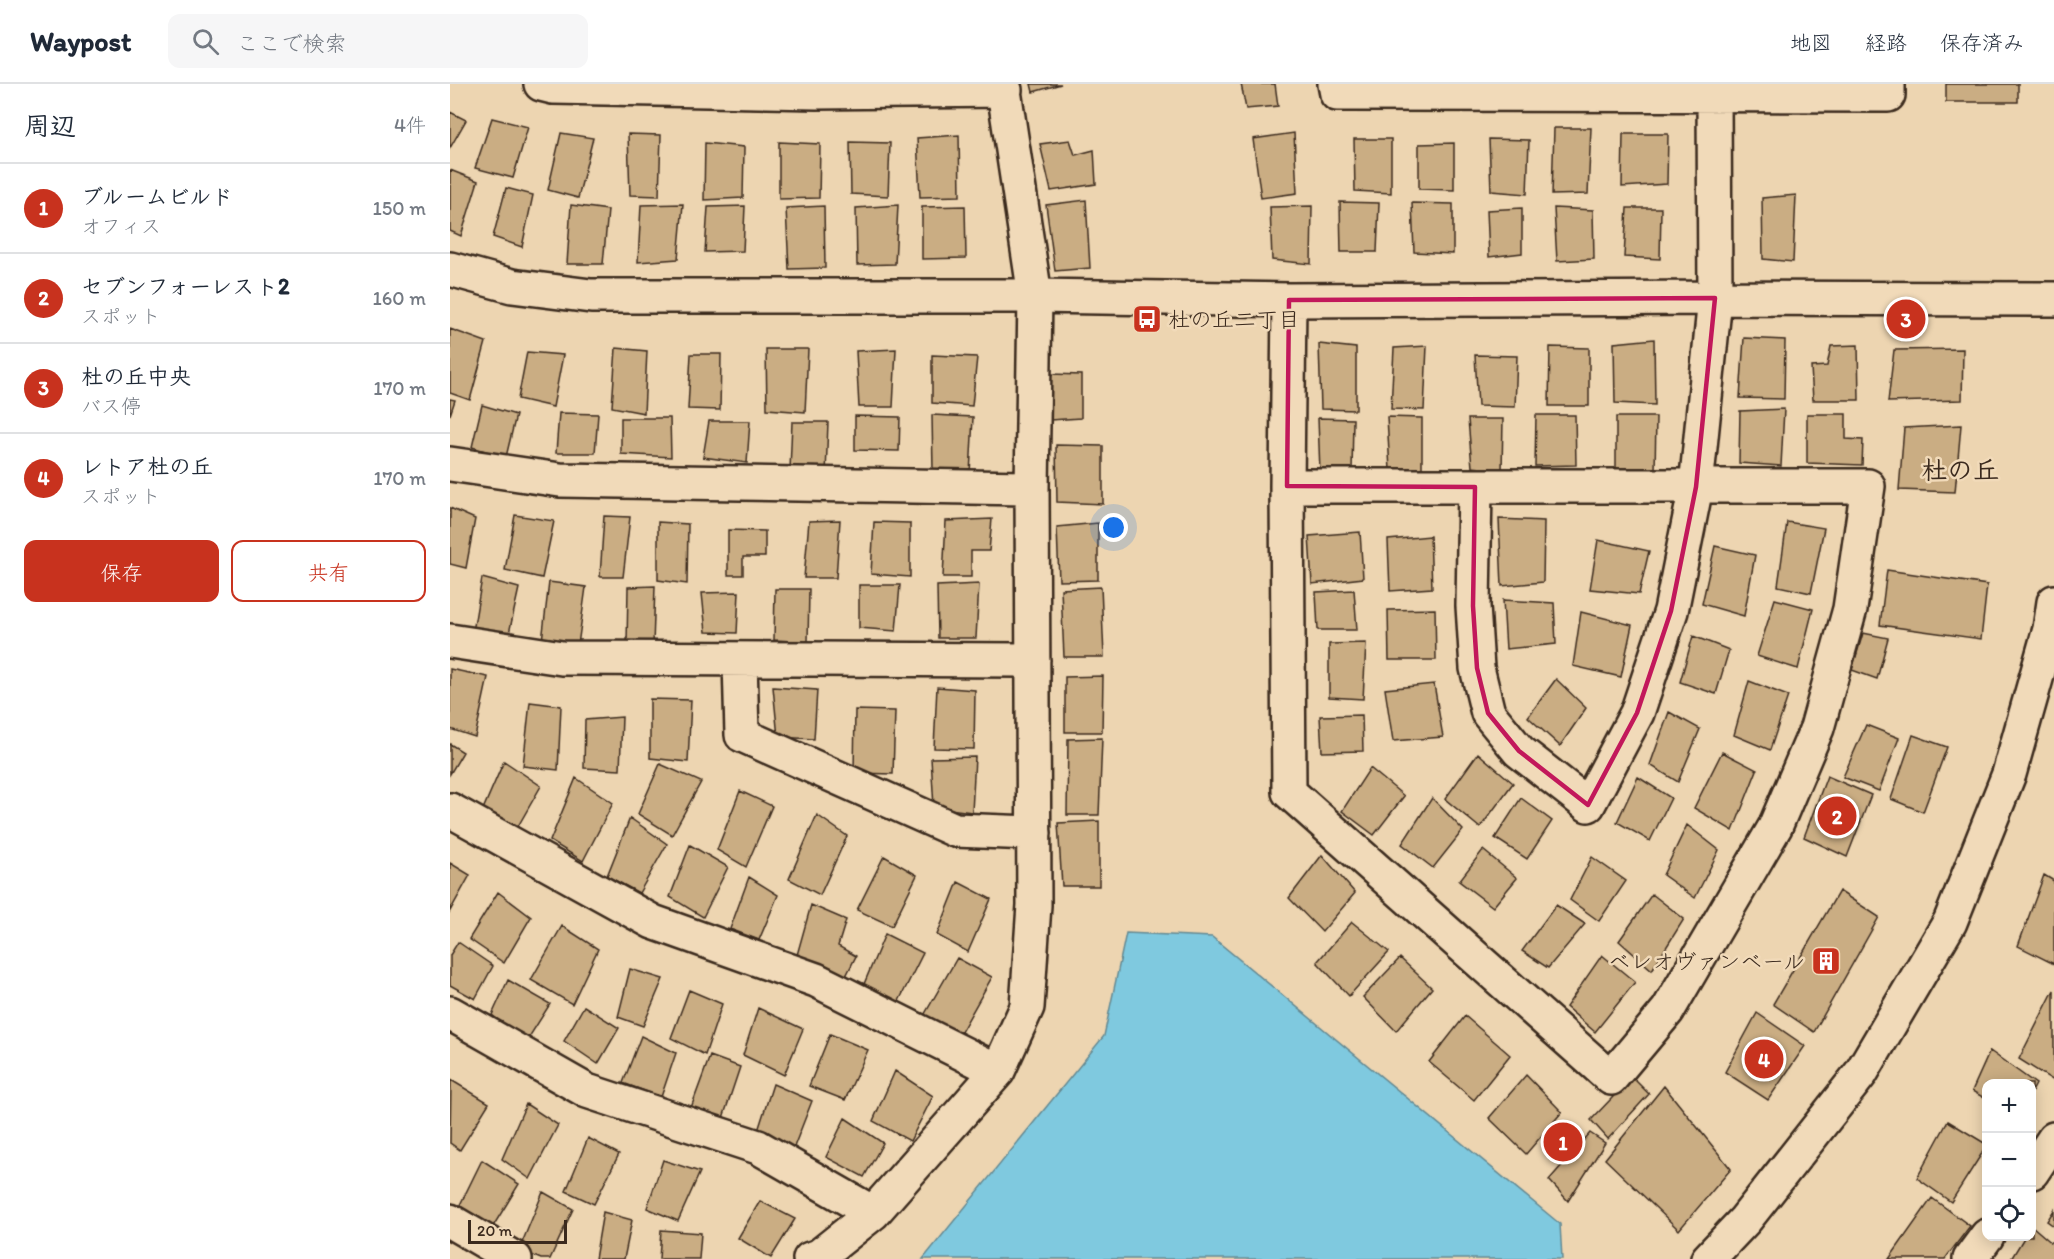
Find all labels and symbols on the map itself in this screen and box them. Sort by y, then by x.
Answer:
pin: 3 [1886,296,1926,342]
bus stop icon: 杜の丘二丁目 [1131,303,1163,335]
place label: 杜の丘二丁目 [1168,306,1300,333]
district label: 杜の丘 [1921,454,1999,486]
your location [1099,513,1128,542]
pin: 2 [1818,794,1856,838]
building icon: ベレオヴァンベール [1810,945,1842,977]
place label: ベレオヴァンベール [1608,948,1805,975]
pin: 4 [1744,1036,1784,1082]
pin: 1 [1544,1120,1582,1164]
scale bar [468,1217,567,1244]

